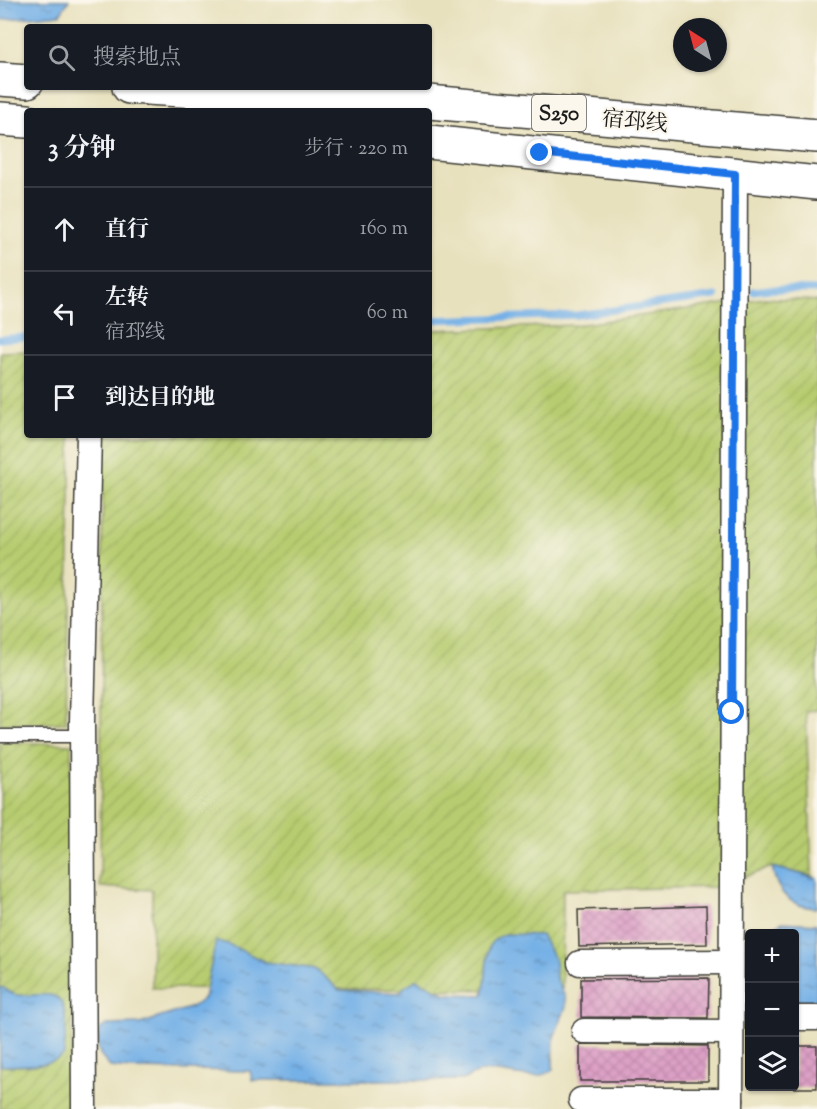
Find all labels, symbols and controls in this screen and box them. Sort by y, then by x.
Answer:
north arrow [673,18,727,72]
search box [24,24,432,90]
icon: search [45,41,78,74]
text: 搜索地点 [93,43,181,75]
road number: S250 [532,95,586,131]
street label: 宿邳线 [600,104,669,142]
text: 3 分钟 [48,131,116,168]
text: 步行 · 220 m [304,135,408,164]
route end [526,139,552,165]
icon: ahead [48,213,81,246]
text: 直行 [105,215,149,247]
text: 160 m [360,215,408,244]
text: 左转 [105,283,149,315]
icon: left [48,297,81,330]
text: 60 m [367,299,408,328]
text: 宿邳线 [105,319,165,348]
icon: arrive [48,381,81,414]
text: 到达目的地 [105,383,215,415]
route start [718,698,744,724]
map controls [745,929,799,1091]
button: + [745,929,799,983]
button: − [745,983,799,1037]
button: layers [745,1037,799,1091]

